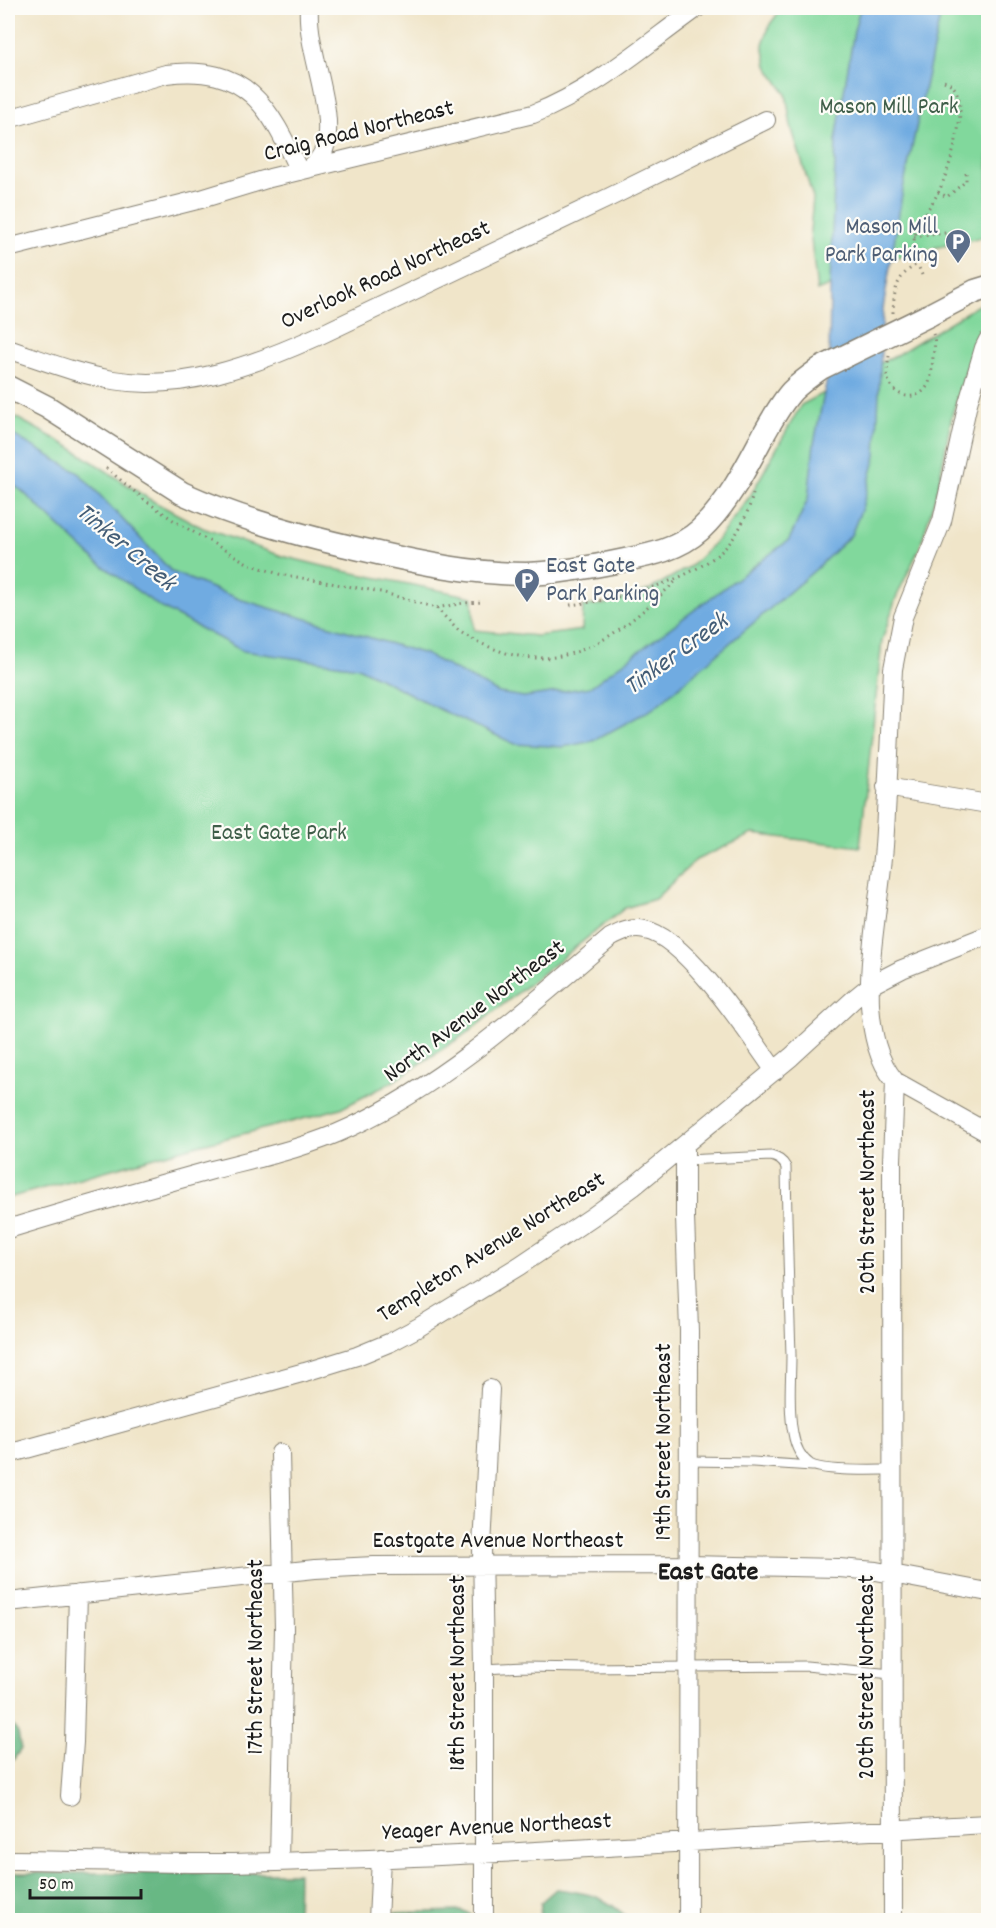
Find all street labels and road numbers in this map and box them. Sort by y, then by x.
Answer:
street label: Craig Road Northeast [260,92,458,172]
street label: Overlook Road Northeast [275,212,497,340]
street label: North Avenue Northeast [377,932,573,1092]
street label: 20th Street Northeast [852,1089,886,1294]
street label: Templeton Avenue Northeast [371,1164,613,1332]
street label: 19th Street Northeast [648,1343,682,1541]
street label: Eastgate Avenue Northeast [372,1525,624,1559]
street label: 17th Street Northeast [240,1559,274,1755]
street label: 20th Street Northeast [851,1574,885,1779]
street label: 18th Street Northeast [442,1575,476,1771]
street label: Yeager Avenue Northeast [382,1805,613,1851]

